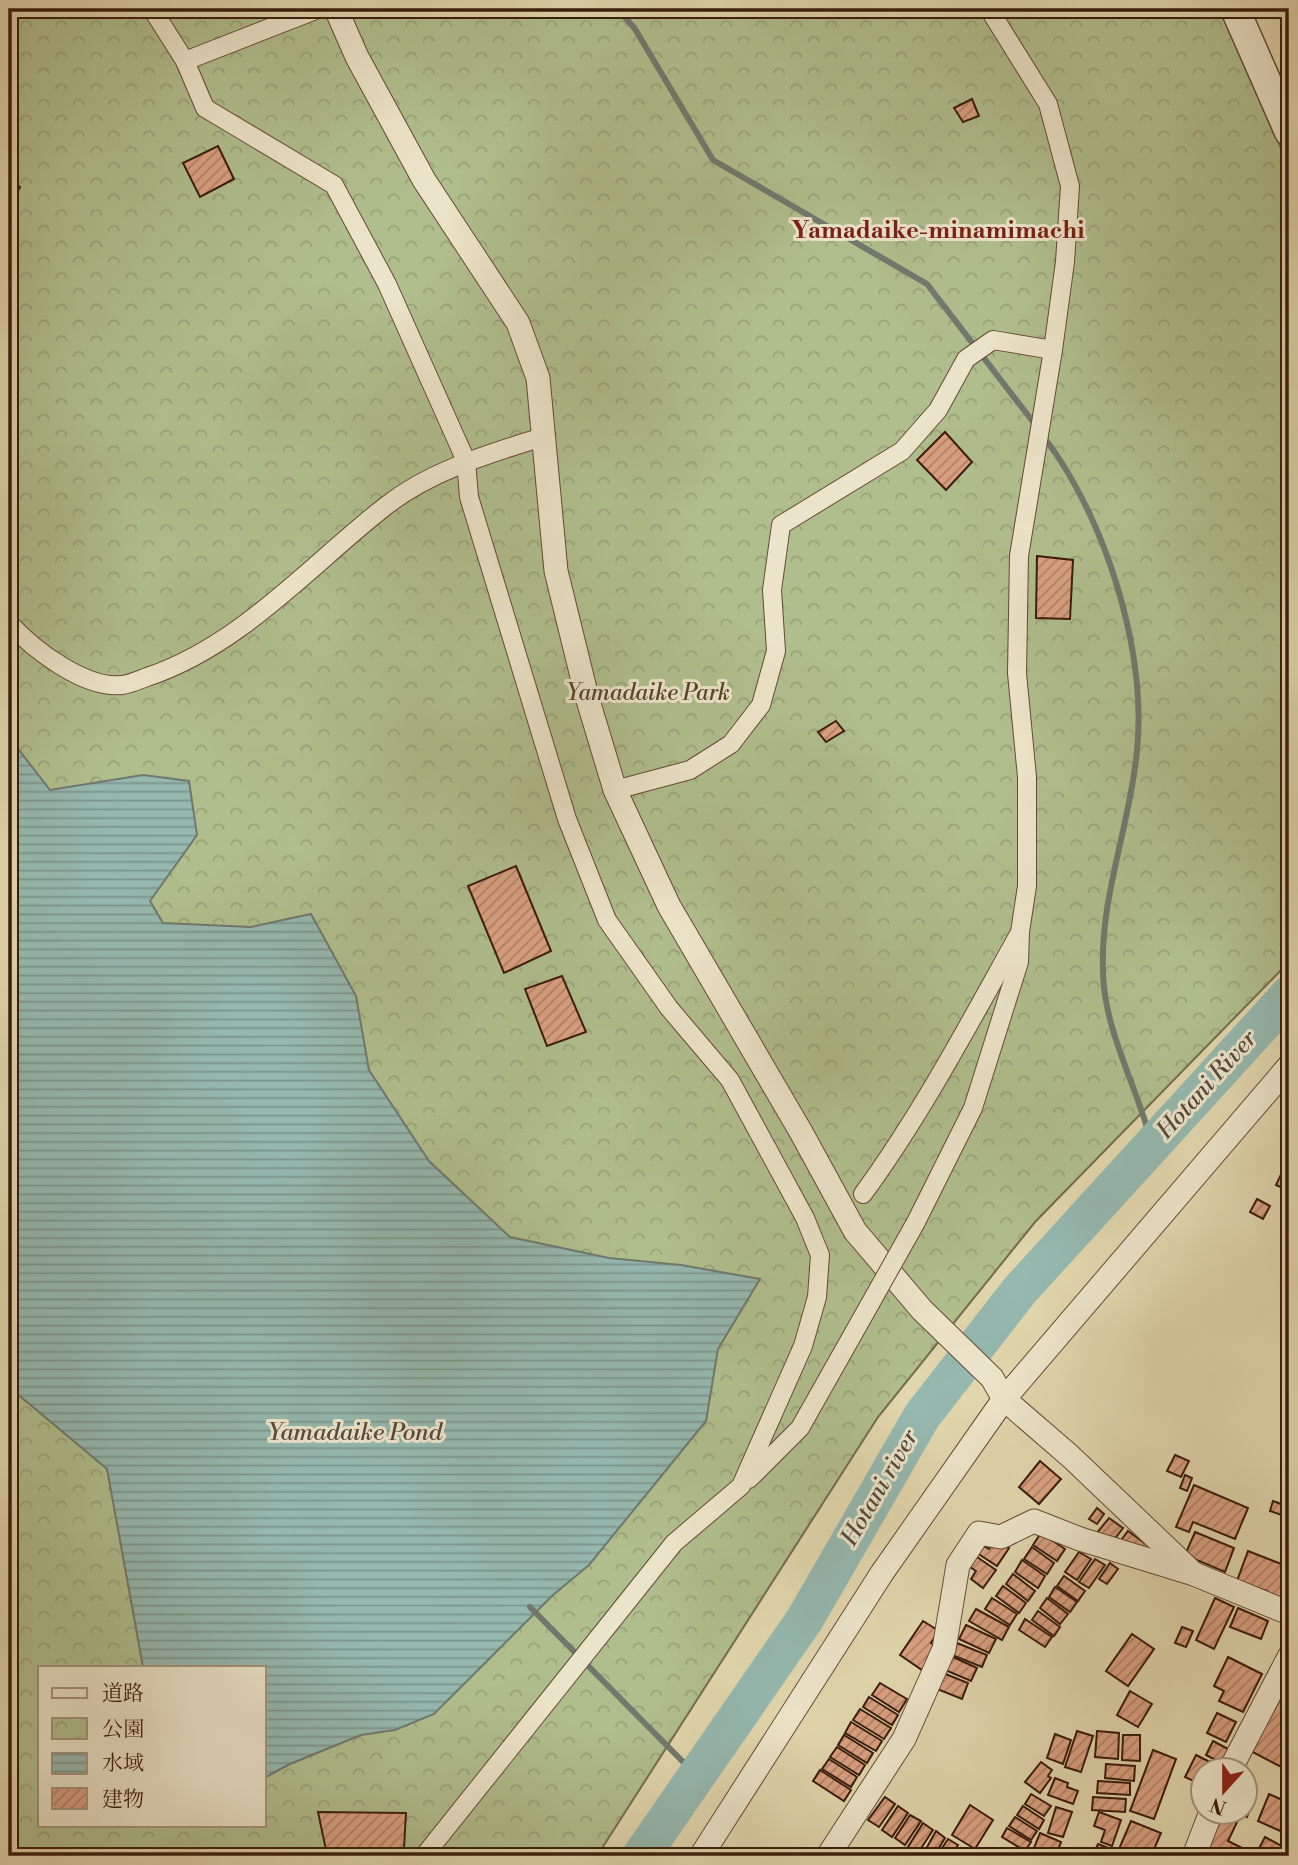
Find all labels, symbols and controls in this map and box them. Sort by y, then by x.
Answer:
district label: Yamadaike-minamimachi [791,216,1085,246]
park label: Yamadaike Park [566,679,730,707]
water label: Hotani River [1150,1024,1264,1146]
water label: Yamadaike Pond [268,1418,444,1448]
water label: Hotani river [834,1424,926,1552]
legend [38,1666,266,1826]
text: 道路 [102,1681,144,1707]
text: 公園 [102,1717,144,1743]
text: 水域 [102,1751,144,1777]
north arrow [1190,1756,1260,1826]
text: 建物 [102,1787,144,1813]
text: N [1207,1792,1230,1820]

